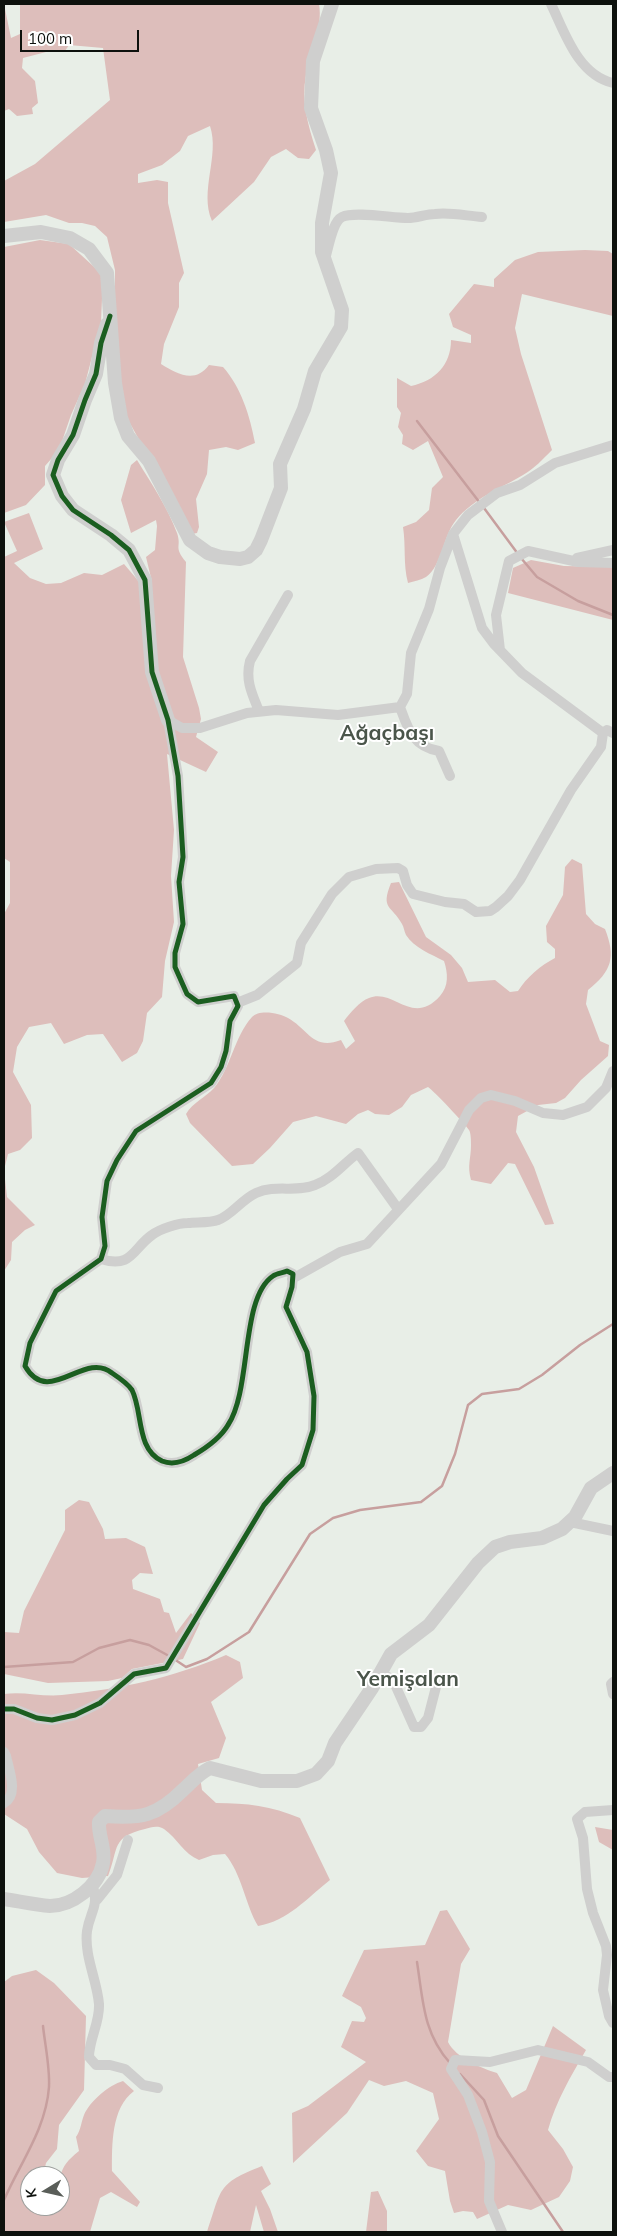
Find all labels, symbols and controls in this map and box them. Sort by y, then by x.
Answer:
scale bar [22,20,141,52]
text: 100 m [28,29,72,48]
district label: Ağaçbaşı [340,721,434,747]
district label: Yemişalan [357,1667,459,1693]
north arrow [20,2166,70,2216]
text: K [22,2187,41,2199]

